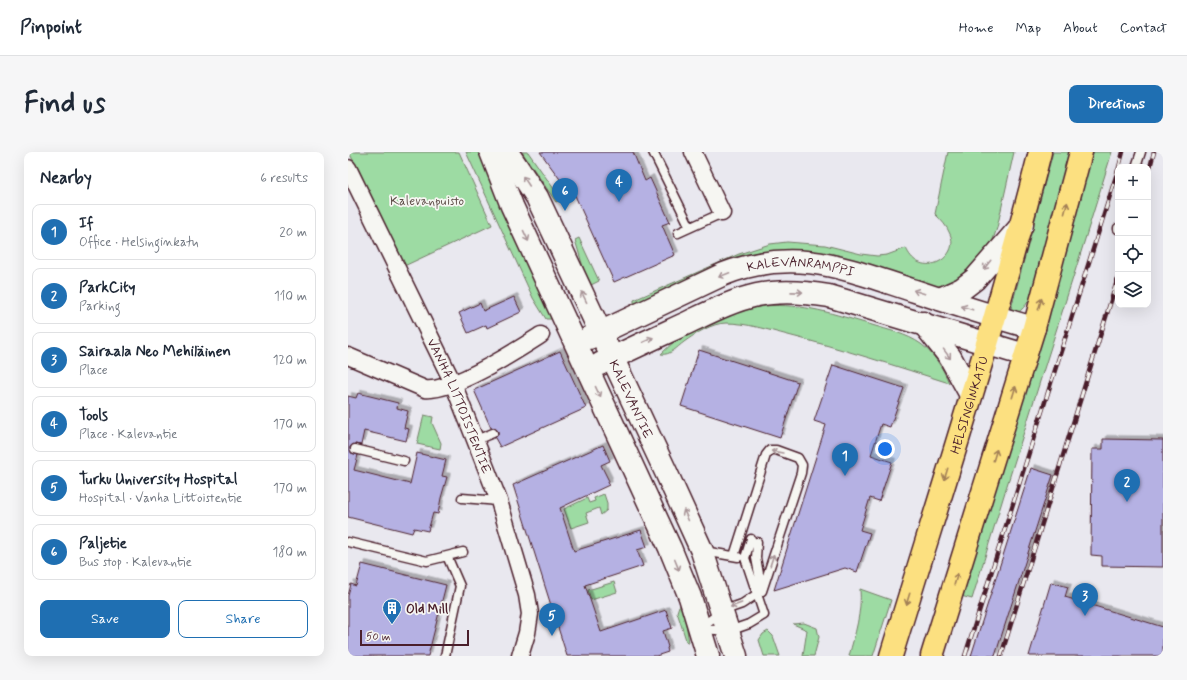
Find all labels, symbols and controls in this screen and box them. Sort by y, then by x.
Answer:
text: Pinpoint [20,15,82,40]
text: Home [959,19,993,37]
text: Map [1015,19,1041,37]
text: About [1063,19,1098,37]
text: Contact [1120,19,1167,37]
button: Directions [1069,85,1163,123]
text: Find us [24,86,105,123]
map controls [1115,164,1151,308]
button: + [1115,164,1151,200]
text: Nearby [40,167,92,189]
pin: 4 [606,169,632,202]
text: 6 results [260,170,308,187]
one-way arrow [522,176,530,187]
pin: 6 [552,178,578,211]
park label: Kalevanpuisto [390,193,464,210]
button: − [1115,200,1151,236]
one-way arrow [1063,202,1071,215]
text: If [79,214,93,234]
text: 1 [51,224,57,241]
text: 20 m [279,224,307,241]
one-way arrow [523,229,530,241]
text: Office · Helsinginkatu [79,234,199,251]
button: locate [1115,236,1151,272]
street label: KALEVANRAMPPI [745,254,857,281]
one-way arrow [983,260,992,271]
one-way arrow [719,271,731,279]
button: layers [1115,272,1151,308]
text: ParkCity [79,278,136,298]
text: 2 [51,288,57,305]
text: 110 m [274,288,307,305]
one-way arrow [790,288,803,296]
one-way arrow [913,288,925,296]
one-way arrow [580,291,587,303]
text: Parking [79,298,121,315]
one-way arrow [1037,298,1044,311]
one-way arrow [961,304,974,311]
street label: VANHA LITTOISTENTIE [423,336,495,476]
one-way arrow [642,336,654,344]
text: Sairaala Neo Mehiläinen [79,342,231,362]
one-way arrow [943,348,952,359]
text: 3 [51,352,57,369]
text: 120 m [273,352,307,369]
street label: HELSINGINKATU [947,354,993,456]
street label: KALEVANTIE [605,357,656,442]
text: Place [79,362,108,379]
one-way arrow [595,386,602,398]
one-way arrow [1011,386,1018,399]
text: Tools [79,406,108,426]
text: 4 [50,416,58,433]
text: 170 m [273,416,307,433]
text: Place · Kalevantie [79,426,177,443]
your location [875,439,895,459]
pin: 1 [832,443,858,476]
one-way arrow [771,448,784,456]
one-way arrow [992,448,999,461]
one-way arrow [942,468,950,480]
pin: 2 [1114,469,1140,502]
text: Turku University Hospital [79,470,237,490]
text: 5 [50,480,58,497]
text: 170 m [273,480,307,497]
text: Hospital · Vanha Littoistentie [79,490,242,507]
one-way arrow [681,510,689,522]
text: Paljetie [79,534,127,554]
text: 6 [51,544,57,561]
text: 180 m [272,544,307,561]
one-way arrow [769,553,776,566]
text: Bus stop · Kalevantie [79,554,192,571]
one-way arrow [674,558,681,570]
one-way arrow [953,572,960,585]
pin: 3 [1072,583,1098,616]
one-way arrow [904,592,911,605]
building icon: Old Mill [381,597,403,625]
button: Save [40,600,170,638]
button: Share [178,600,308,638]
place label: Old Mill [406,601,449,618]
one-way arrow [731,602,743,610]
pin: 5 [539,603,565,636]
scale bar [360,628,469,647]
text: 50 m [366,630,391,644]

